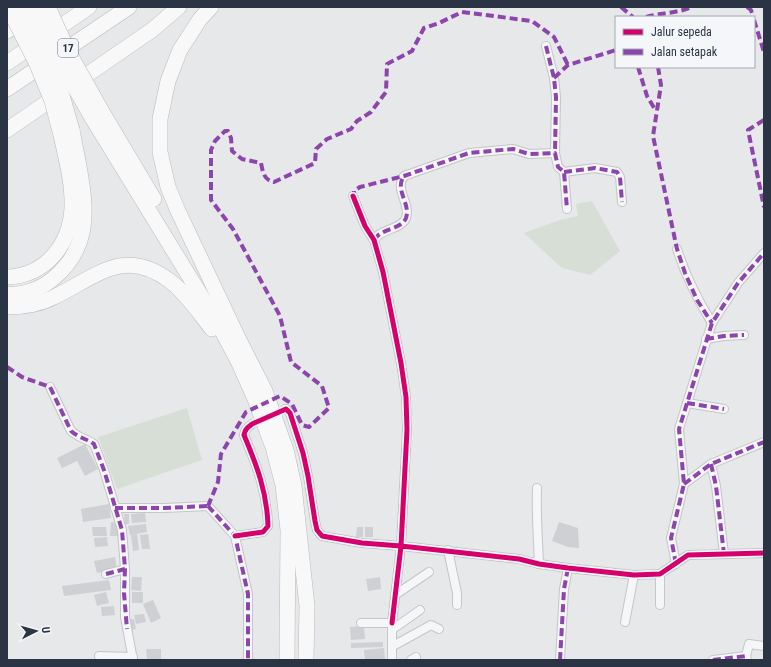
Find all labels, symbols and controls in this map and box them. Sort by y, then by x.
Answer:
legend [615,16,755,68]
text: Jalur sepeda [651,25,712,39]
road number: 17 [58,39,78,57]
text: Jalan setapak [651,45,718,59]
north arrow [16,611,56,651]
text: U [39,626,52,634]

